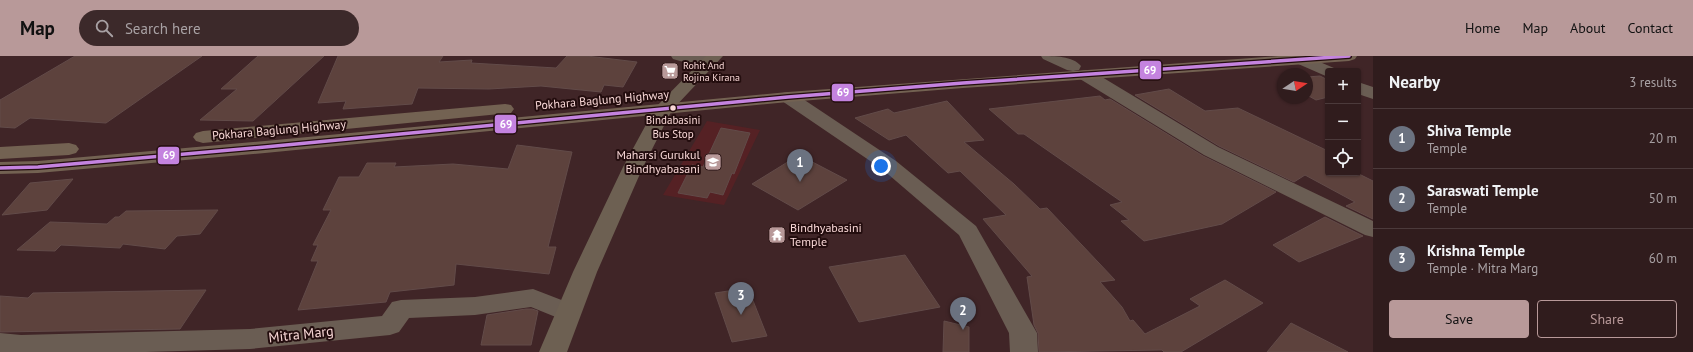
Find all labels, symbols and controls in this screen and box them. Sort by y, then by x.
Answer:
search box [79,10,359,46]
text: Map [20,16,55,40]
icon: search [93,17,115,39]
text: Search here [125,19,201,38]
text: Home [1465,19,1500,37]
text: Map [1522,19,1548,37]
text: About [1570,19,1606,37]
text: Contact [1628,19,1673,37]
place label: Rohit And Rojina Kirana [683,59,740,84]
line badge: 69 [1139,60,1162,80]
supermarket icon: Rohit And Rojina Kirana [660,61,680,81]
text: 69 [1144,63,1156,77]
north arrow [1277,68,1313,104]
map controls [1325,68,1361,176]
button: + [1325,68,1361,104]
text: Nearby [1389,71,1440,93]
text: 3 results [1629,74,1677,91]
line badge: 69 [831,83,854,102]
text: 69 [837,85,849,99]
street label: Pokhara Baglung Highway [534,86,670,113]
marker: Bindabasini Bus Stop [668,103,678,113]
button: − [1325,104,1361,140]
place label: Bindabasini Bus Stop [646,113,700,141]
line badge: 69 [494,114,517,134]
street label: Pokhara Baglung Highway [211,116,347,143]
text: 69 [500,117,512,131]
text: Shiva Temple [1427,121,1511,140]
text: 1 [1398,130,1406,147]
text: 20 m [1649,130,1677,147]
button: locate [1325,140,1361,176]
text: Temple [1427,140,1467,157]
line badge: 69 [157,146,180,165]
place label: Maharsi Gurukul Bindhyabasani [616,147,700,176]
text: 69 [163,148,175,162]
pin: 1 [787,149,813,182]
school or university icon: Maharsi Gurukul Bindhyabasani [703,152,723,172]
your location [871,156,891,176]
text: Saraswati Temple [1427,181,1539,200]
text: 2 [1398,190,1406,207]
text: 50 m [1649,190,1677,207]
text: Temple [1427,200,1467,217]
place label: Bindhyabasini Temple [790,220,862,249]
temple icon: Bindhyabasini Temple [767,225,787,245]
text: Krishna Temple [1427,241,1525,260]
text: 3 [1398,250,1406,267]
text: 60 m [1649,250,1677,267]
text: Temple · Mitra Marg [1427,260,1538,277]
pin: 3 [728,282,754,315]
pin: 2 [950,297,976,330]
button: Save [1389,300,1529,338]
button: Share [1537,300,1677,338]
street label: Mitra Marg [268,322,334,346]

